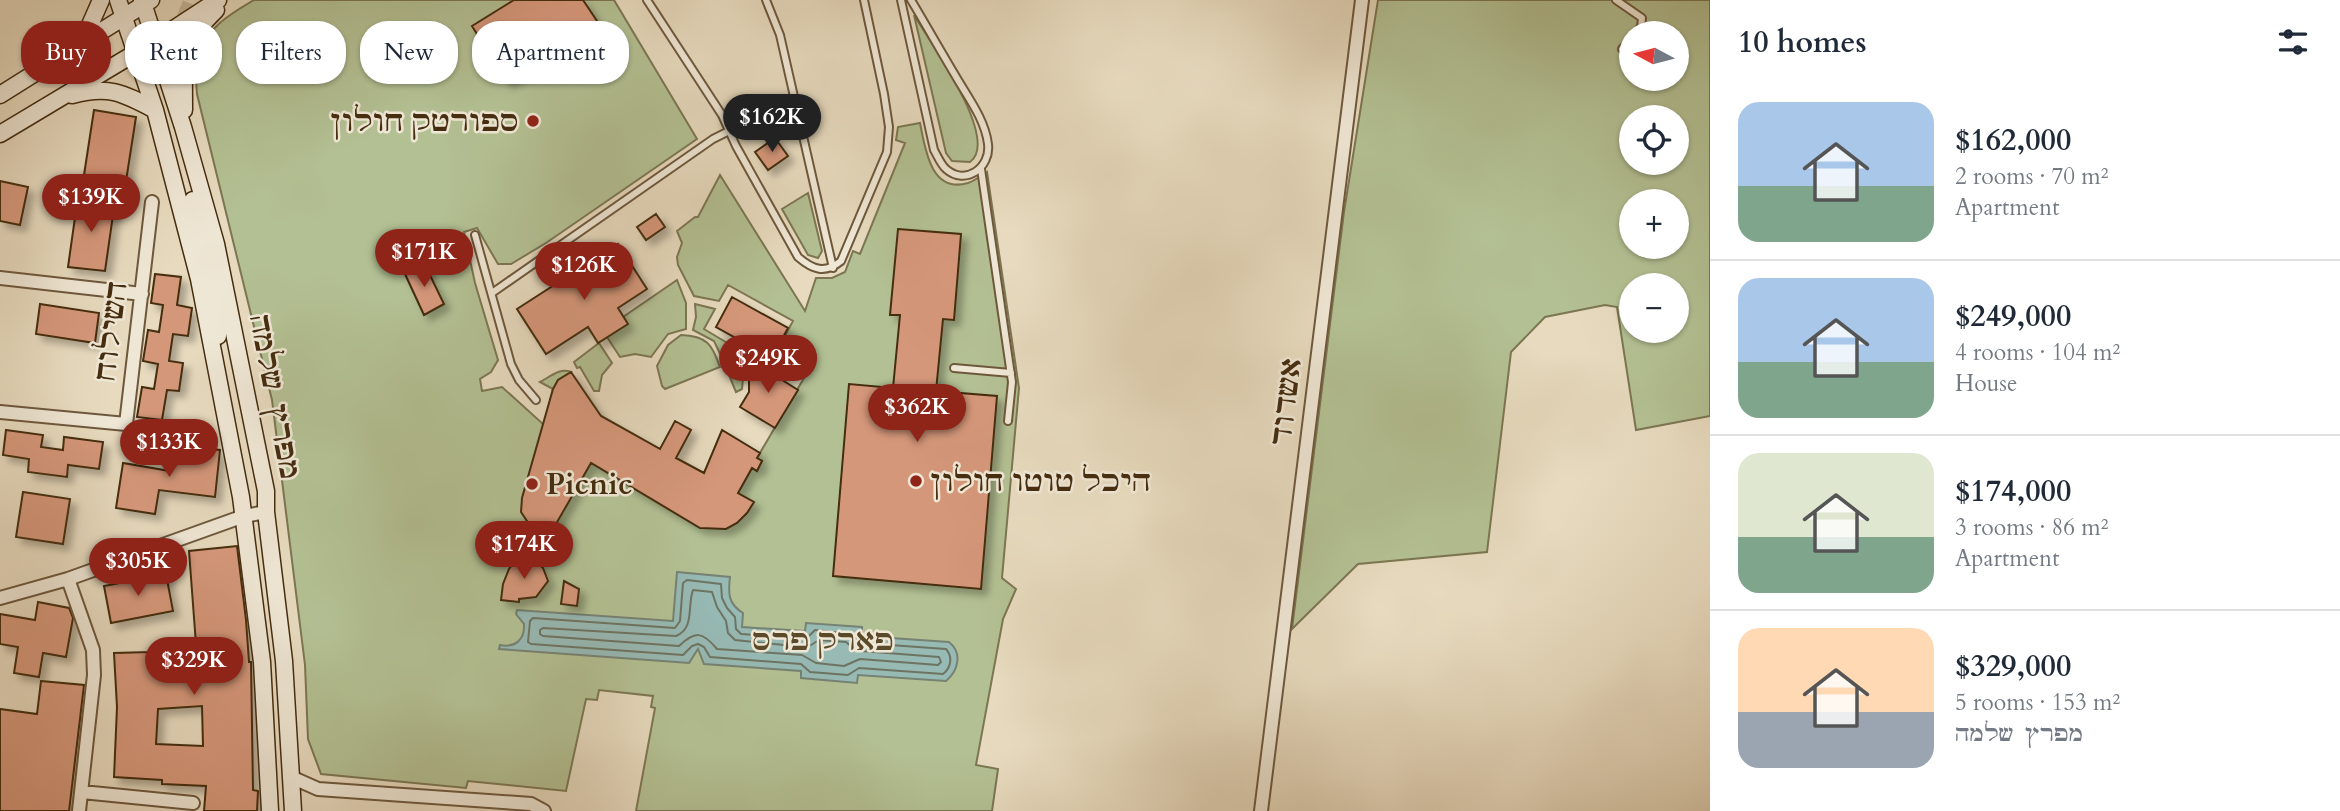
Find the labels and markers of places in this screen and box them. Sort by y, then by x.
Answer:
pin: $162K [723,94,821,154]
place label: ספורטק חולון [330,101,519,142]
marker: ספורטק חולון [525,113,541,129]
pin: $139K [42,174,140,234]
pin: $171K [375,230,473,289]
pin: $126K [535,243,633,302]
pin: $249K [719,336,817,395]
pin: $362K [868,384,966,444]
pin: $133K [120,420,218,479]
place label: היכל טוטו חולון [930,461,1151,502]
place label: Picnic [546,464,632,505]
marker: היכל טוטו חולון [908,473,924,489]
marker: Picnic [524,476,540,492]
pin: $174K [475,522,573,581]
pin: $305K [89,538,187,598]
pin: $329K [145,638,243,697]

